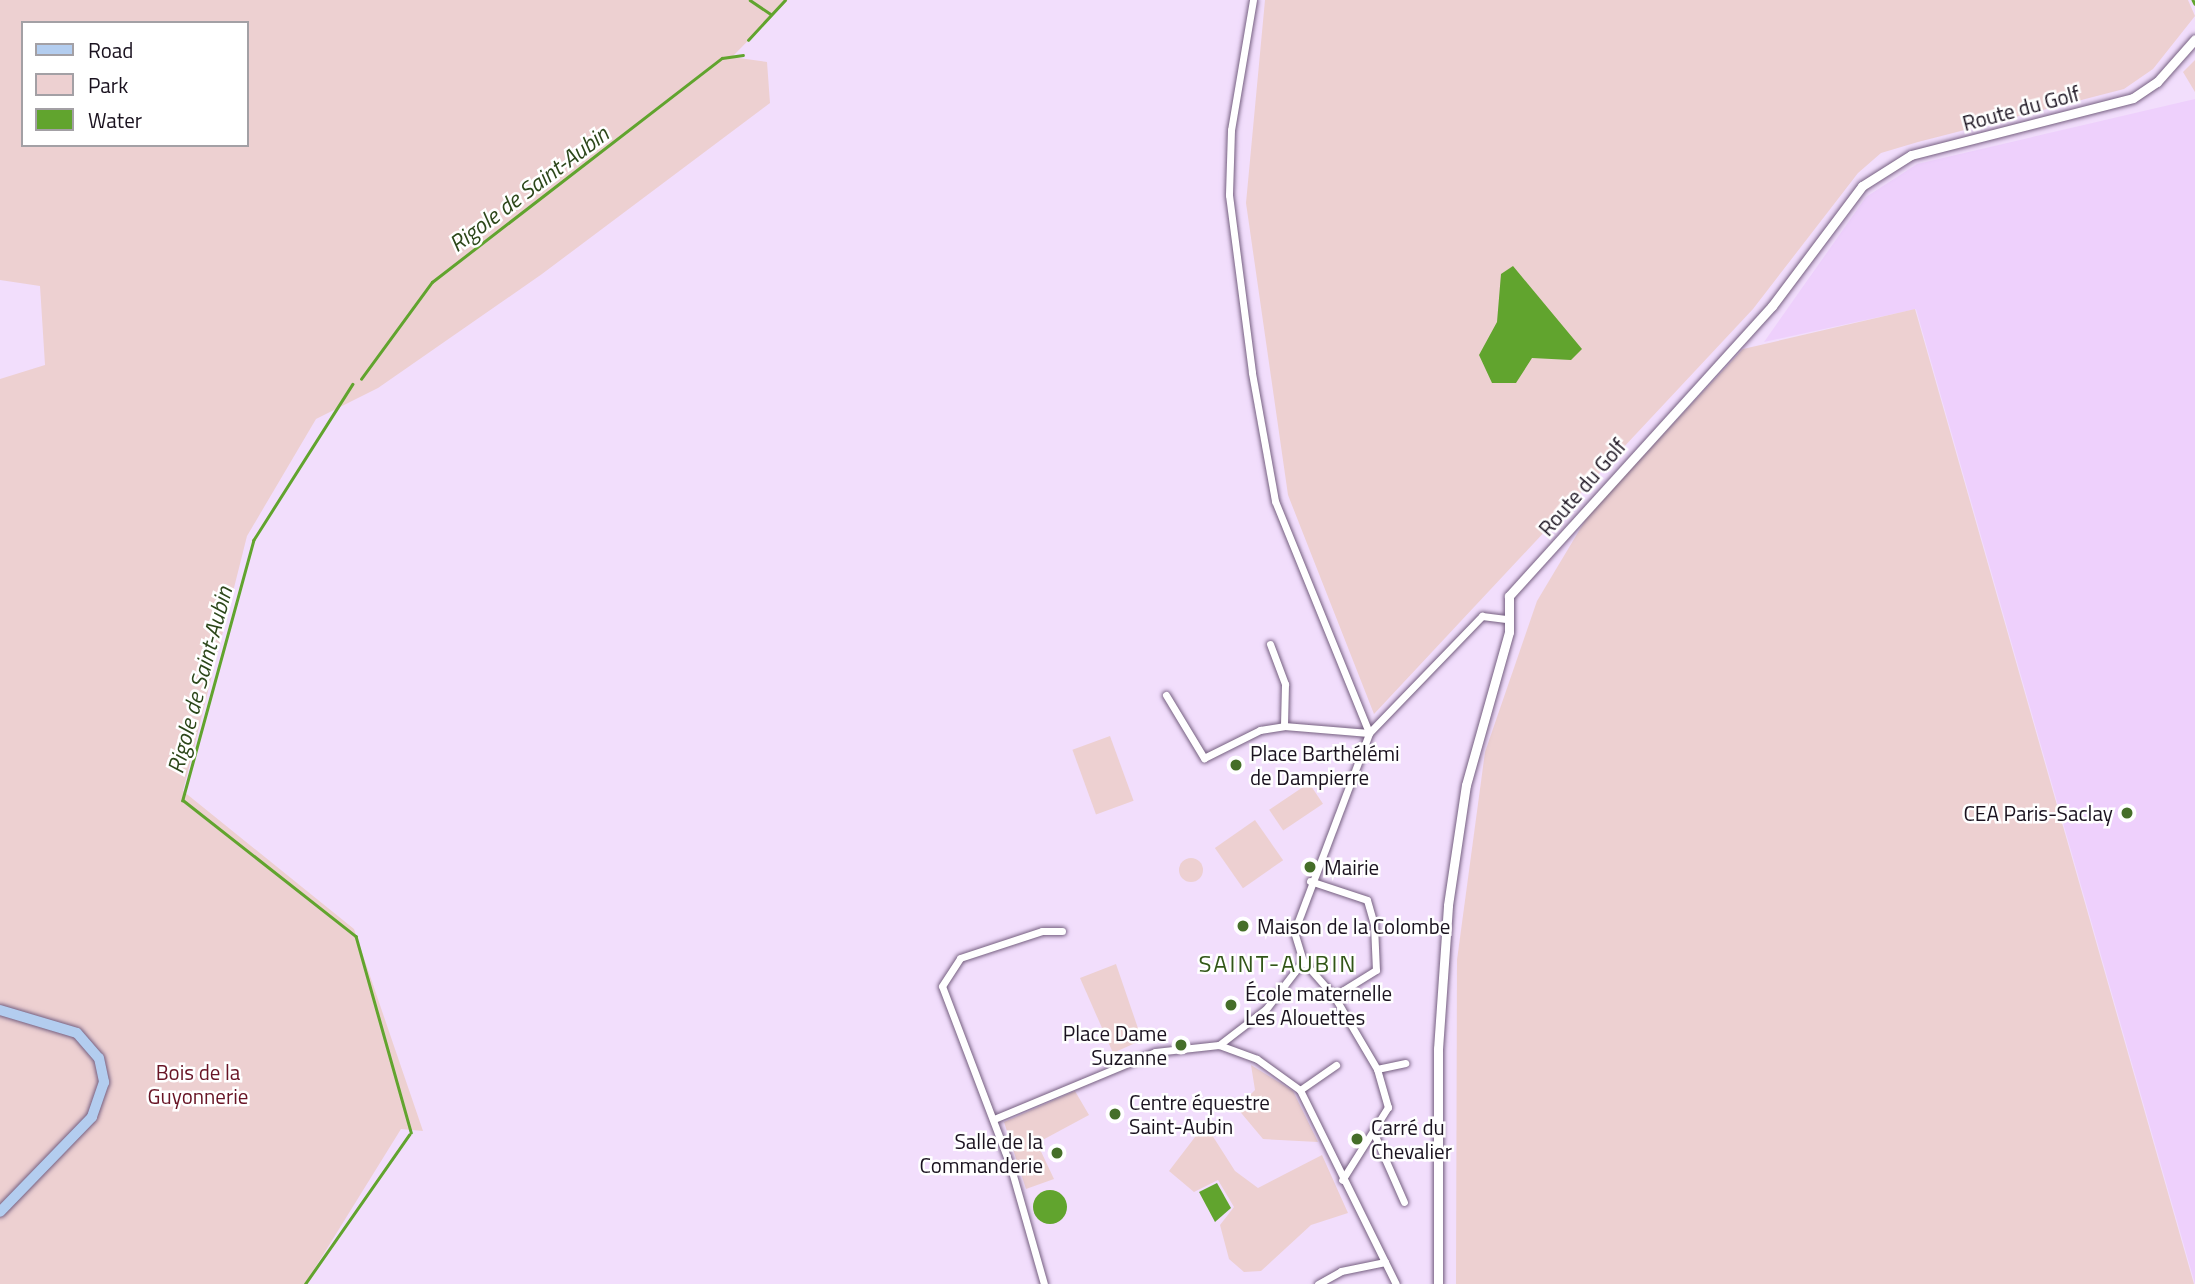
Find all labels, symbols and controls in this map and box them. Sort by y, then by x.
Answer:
legend [21,21,248,147]
text: Road [88,34,133,66]
text: Park [88,69,128,101]
street label: Route du Golf [1960,80,2082,136]
text: Water [88,104,142,136]
water label: Rigole de Saint-Aubin [444,120,614,258]
street label: Route du Golf [1533,433,1631,541]
water label: Rigole de Saint-Aubin [162,584,238,776]
place label: Place Barthélémi de Dampierre [1250,740,1400,790]
marker: Place Barthélémi de Dampierre [1228,757,1244,773]
place label: CEA Paris-Saclay [1963,800,2113,826]
marker: CEA Paris-Saclay [2119,805,2135,821]
place label: Mairie [1324,854,1379,880]
marker: Mairie [1302,859,1318,875]
place label: Maison de la Colombe [1257,913,1450,939]
marker: Maison de la Colombe [1235,918,1251,934]
district label: SAINT-AUBIN [1200,950,1356,978]
place label: École maternelle Les Alouettes [1245,980,1392,1030]
marker: École maternelle Les Alouettes [1223,997,1239,1013]
place label: Place Dame Suzanne [1063,1020,1167,1070]
marker: Place Dame Suzanne [1173,1037,1189,1053]
park label: Bois de la Guyonnerie [148,1059,248,1109]
place label: Centre équestre Saint-Aubin [1129,1089,1270,1139]
marker: Centre équestre Saint-Aubin [1107,1106,1123,1122]
place label: Carré du Chevalier [1371,1114,1452,1164]
place label: Salle de la Commanderie [920,1128,1043,1178]
marker: Carré du Chevalier [1349,1131,1365,1147]
marker: Salle de la Commanderie [1049,1145,1065,1161]

